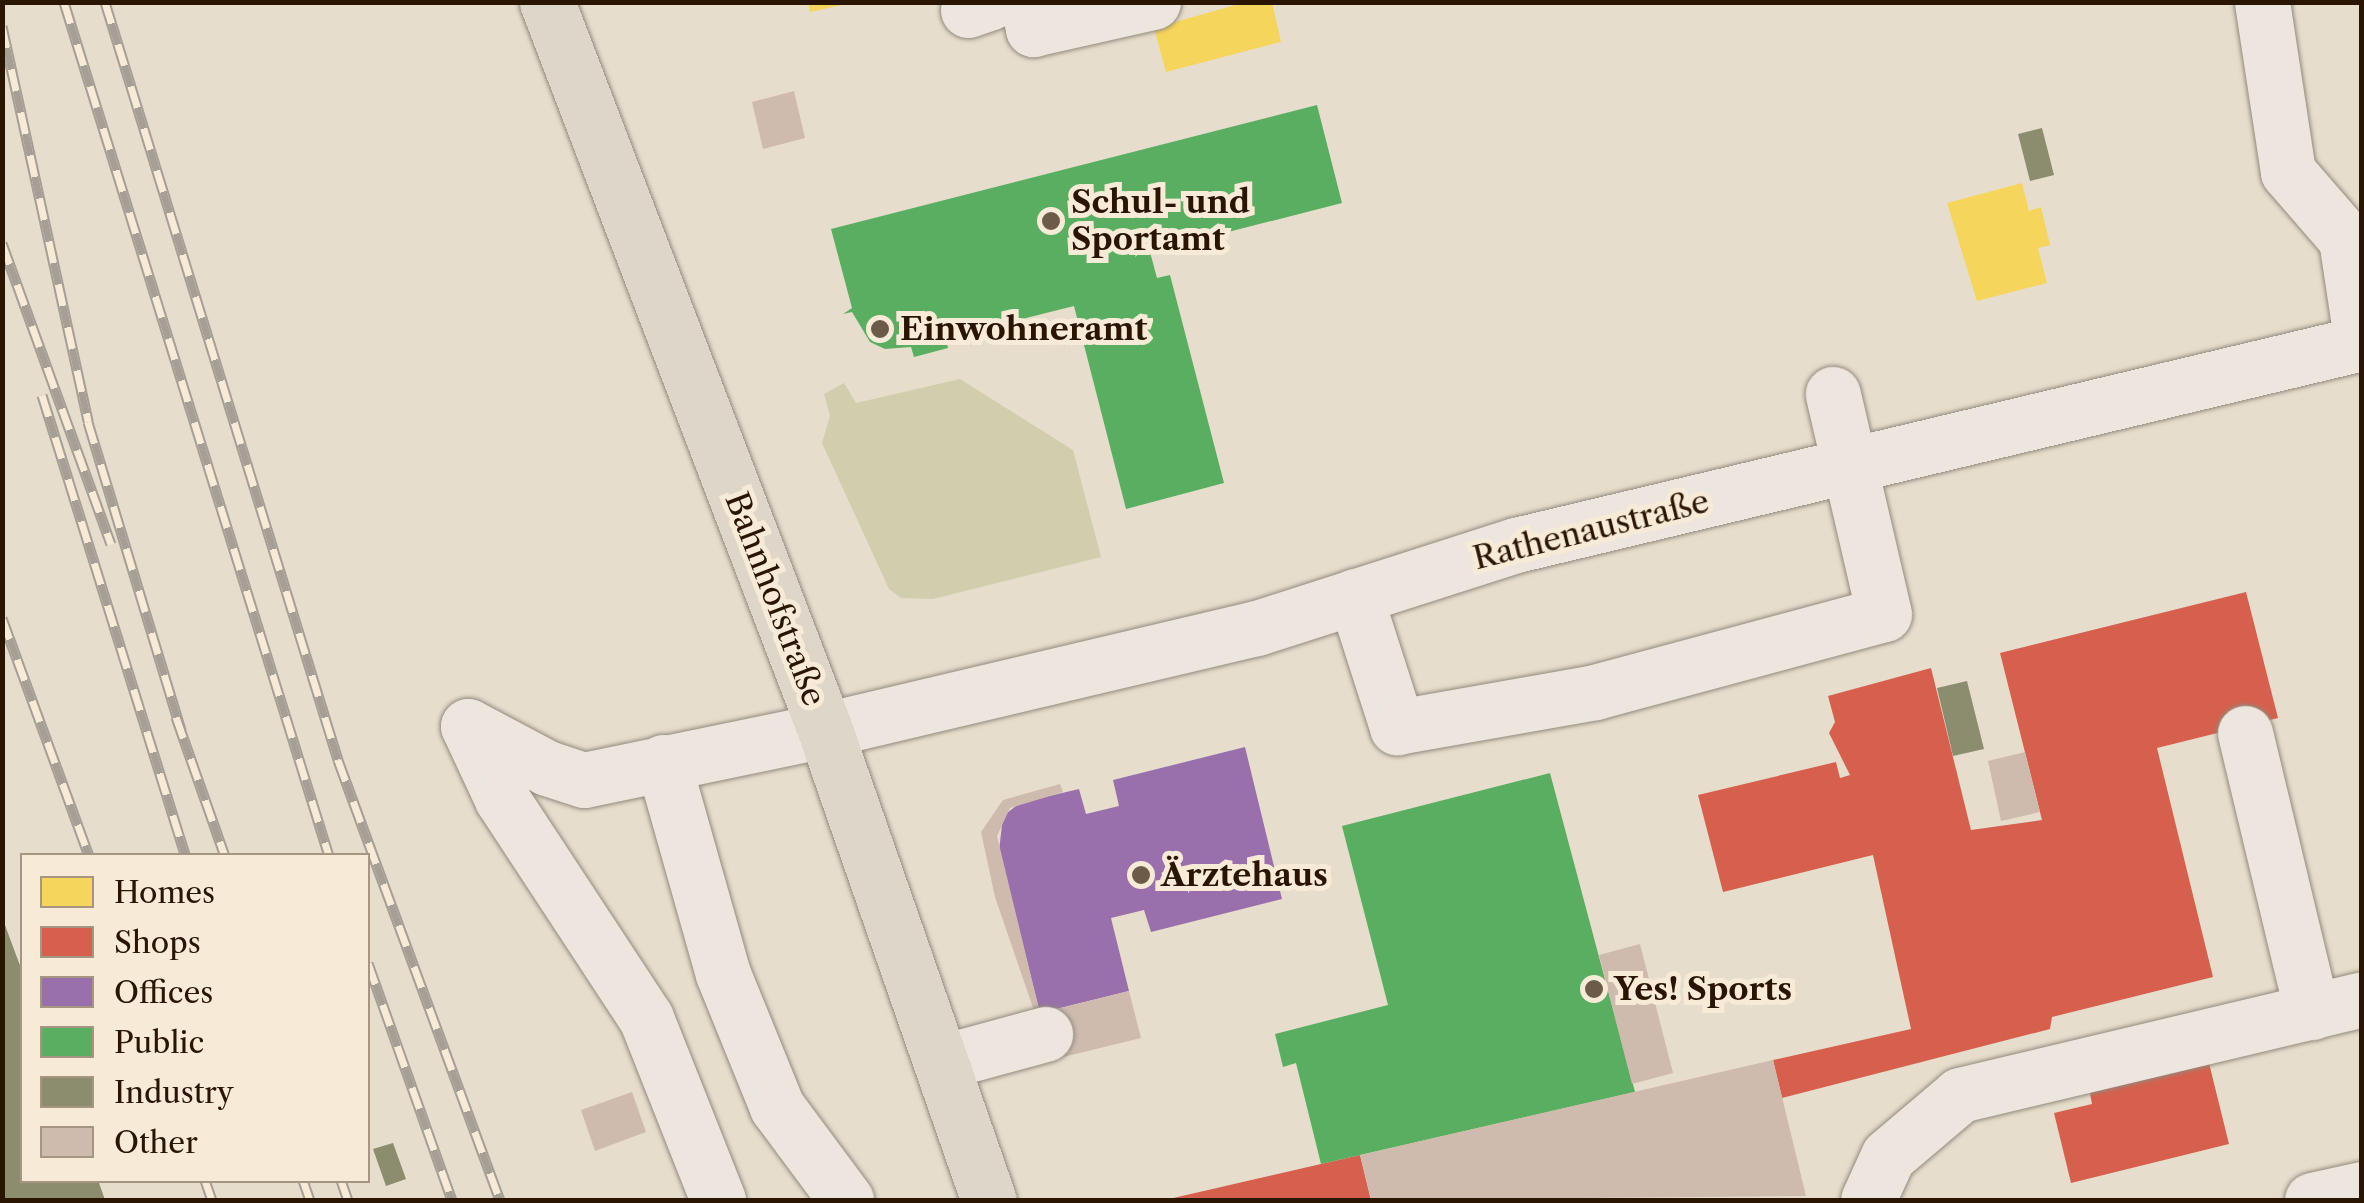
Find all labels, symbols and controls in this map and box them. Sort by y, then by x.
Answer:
place label: Schul- und Sportamt [1071,184,1250,259]
marker: Schul- und Sportamt [1040,210,1062,232]
place label: Einwohneramt [900,310,1147,348]
marker: Einwohneramt [869,318,891,340]
street label: Rathenaustraße [1469,482,1713,578]
street label: Bahnhofstraße [717,487,833,711]
legend [20,853,370,1183]
place label: Ärztehaus [1161,856,1328,894]
marker: Ärztehaus [1130,864,1152,886]
text: Homes [114,874,215,911]
text: Shops [114,924,201,961]
place label: Yes! Sports [1614,970,1792,1008]
text: Offices [114,974,213,1011]
marker: Yes! Sports [1583,978,1605,1000]
text: Public [114,1024,204,1061]
text: Industry [114,1074,234,1111]
text: Other [114,1124,198,1161]

